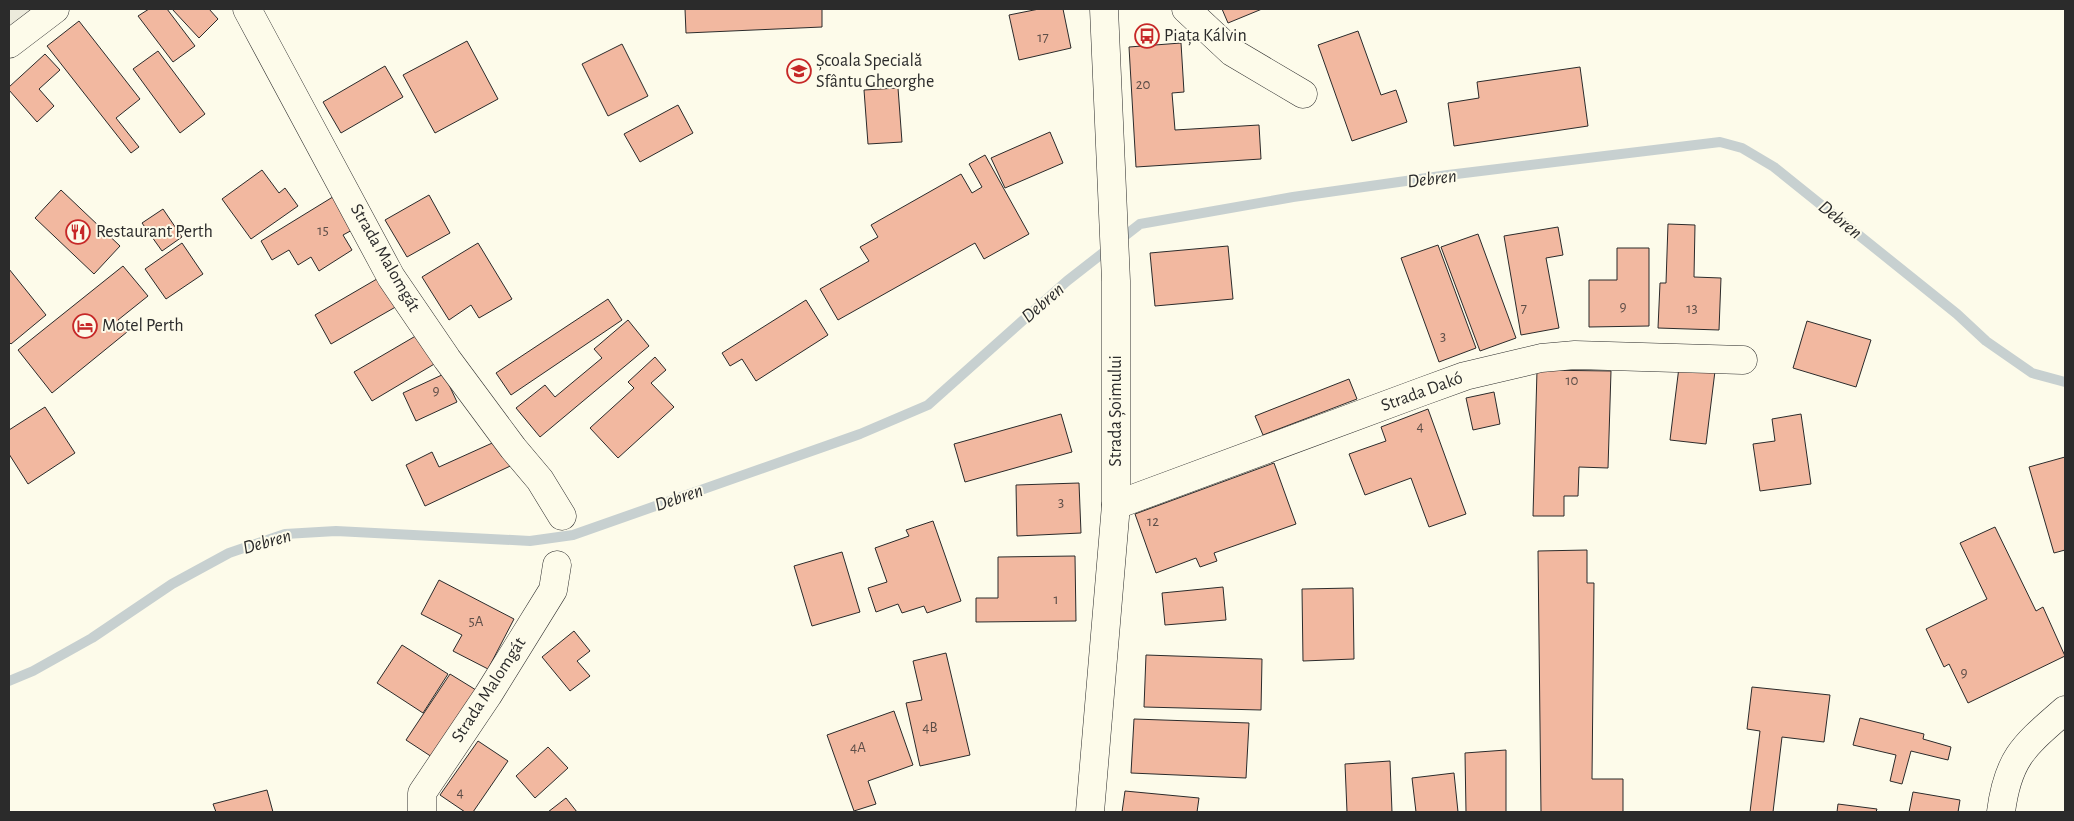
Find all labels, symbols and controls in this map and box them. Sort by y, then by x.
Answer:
bus stop icon: Piața Kálvin [1134,23,1160,49]
place label: Piața Kálvin [1164,27,1247,46]
house number: 17 [1037,30,1049,45]
place label: Școala Specială Sfântu Gheorghe [816,52,934,91]
school or university icon: Școala Specială Sfântu Gheorghe [786,58,812,84]
house number: 20 [1136,77,1150,92]
water label: Debren [1406,167,1458,191]
water label: Debren [1815,197,1865,243]
street label: Strada Malomgát [347,201,423,315]
restaurant icon: Restaurant Perth [65,219,91,245]
place label: Restaurant Perth [96,223,213,241]
house number: 15 [317,223,329,238]
water label: Debren [1018,280,1068,326]
house number: 9 [1619,299,1627,314]
house number: 7 [1521,301,1527,316]
house number: 13 [1686,301,1698,316]
hotel icon: Motel Perth [72,313,98,339]
place label: Motel Perth [102,317,184,335]
house number: 3 [1440,329,1446,344]
street label: Strada Șoimului [1107,355,1126,467]
street label: Strada Dakó [1379,369,1465,415]
house number: 10 [1565,373,1579,388]
house number: 9 [432,383,440,398]
house number: 4 [1416,419,1424,434]
water label: Debren [652,481,706,515]
house number: 3 [1058,495,1064,510]
house number: 12 [1147,514,1159,529]
water label: Debren [241,526,293,558]
house number: 1 [1053,592,1059,607]
house number: 5A [469,614,484,629]
street label: Strada Malomgát [448,634,530,746]
house number: 9 [1960,665,1968,680]
house number: 4B [922,720,938,735]
house number: 4A [850,740,866,755]
house number: 4 [456,785,464,800]

